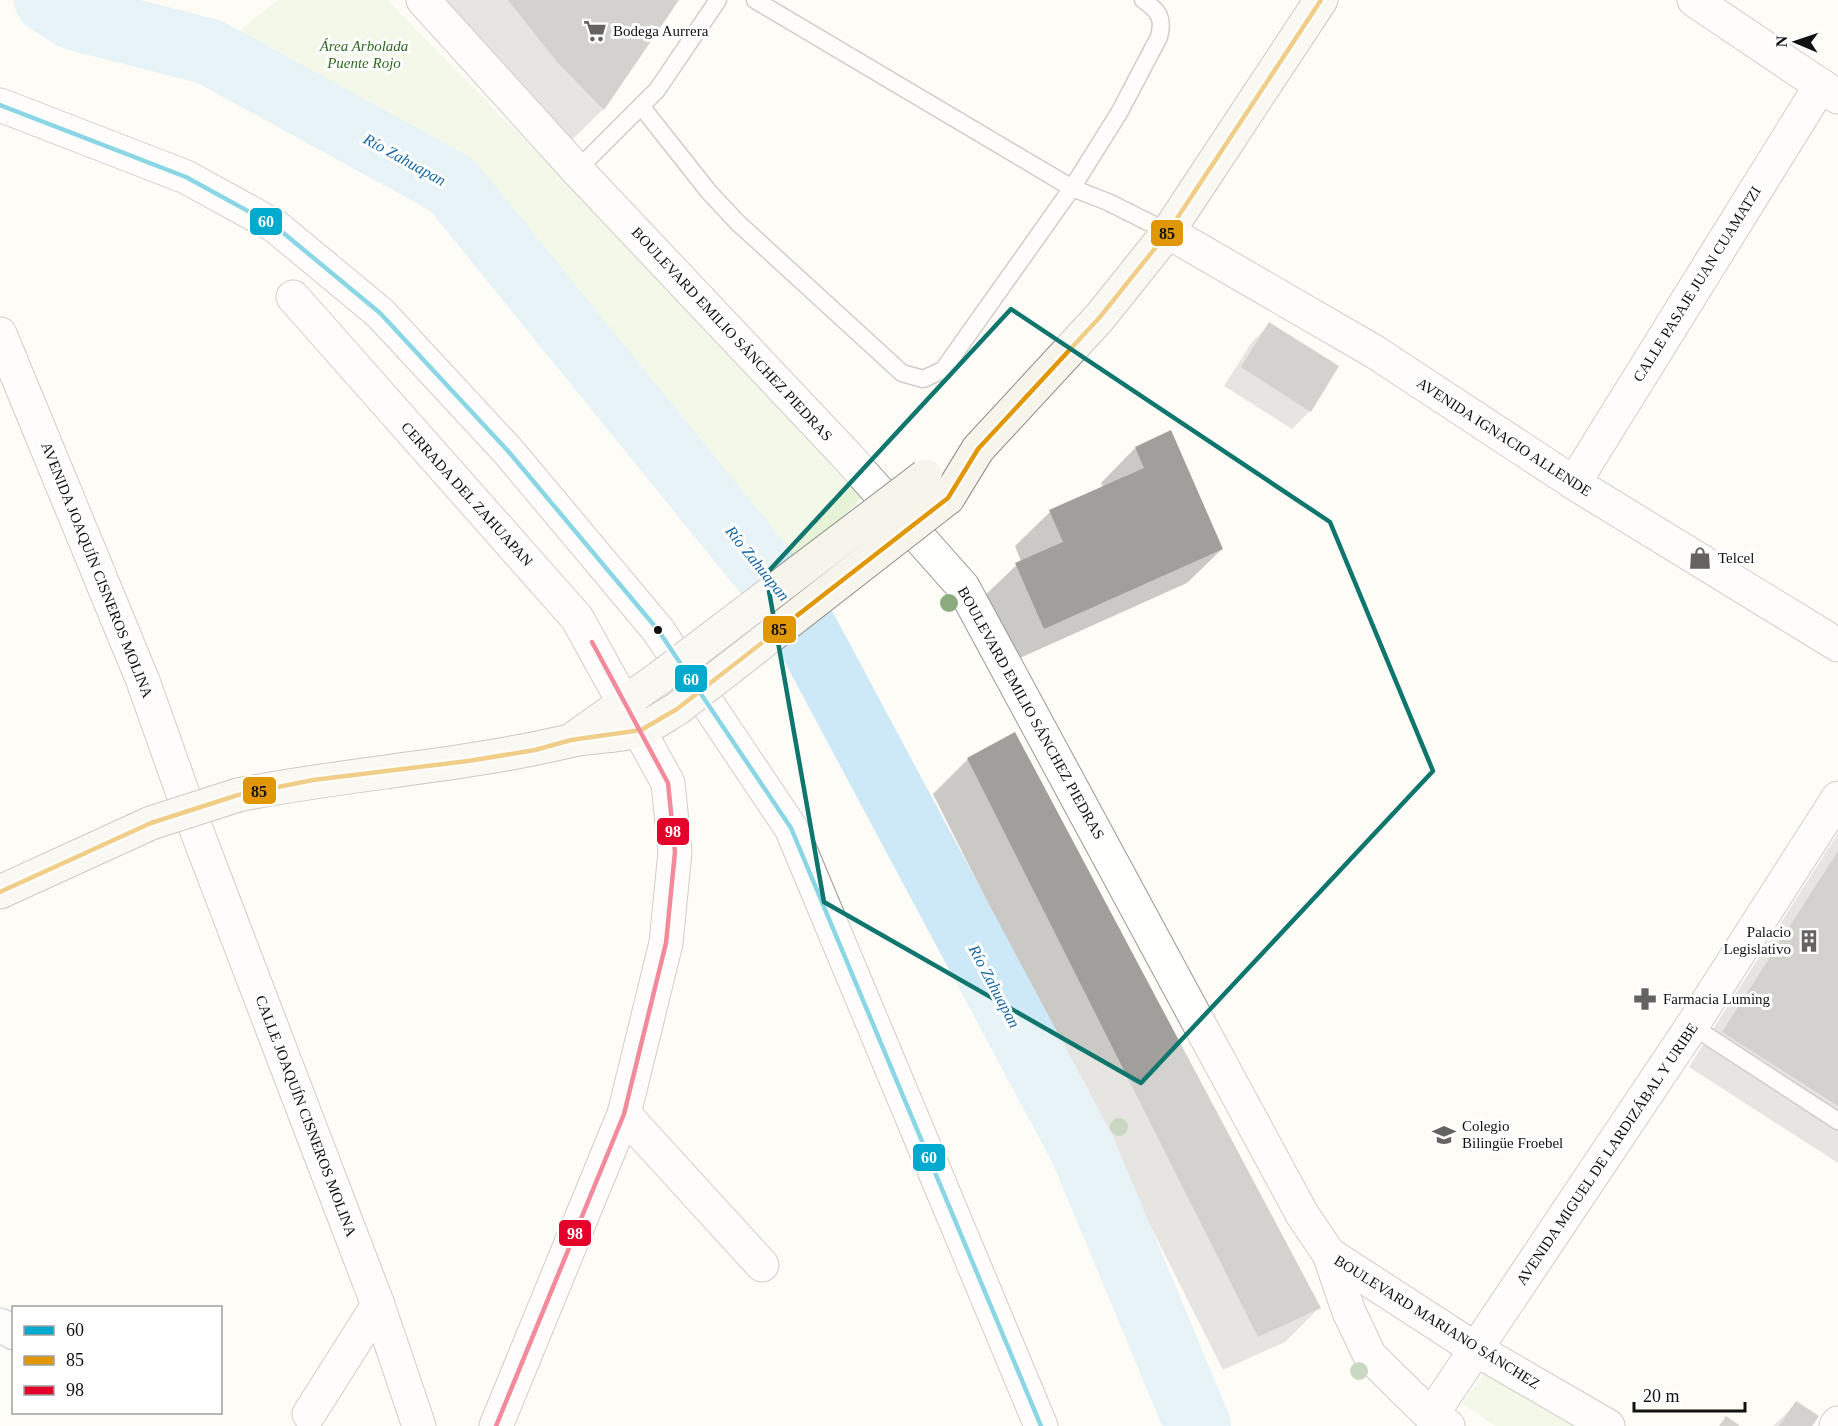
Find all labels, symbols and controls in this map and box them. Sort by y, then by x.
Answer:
north arrow [1766,12,1826,72]
supermarket icon: Bodega Aurrera [582,18,608,44]
place label: Bodega Aurrera [613,23,709,39]
text: N [1773,35,1790,48]
park label: Área Arbolada Puente Rojo [319,38,408,71]
water label: Río Zahuapan [359,129,449,190]
street label: CALLE PASAJE JUAN CUAMATZI [1630,183,1764,385]
line badge: 60 [249,207,283,236]
text: 60 [258,213,274,230]
line badge: 85 [1150,219,1184,247]
street label: BOULEVARD EMILIO SÁNCHEZ PIEDRAS [629,224,835,444]
text: 85 [1159,225,1175,242]
street label: AVENIDA IGNACIO ALLENDE [1414,375,1594,499]
street label: CERRADA DEL ZAHUAPAN [398,419,536,569]
street label: AVENIDA JOAQUÍN CISNEROS MOLINA [38,440,156,700]
water label: Río Zahuapan [721,522,793,605]
shop icon: Telcel [1687,545,1713,571]
place label: Telcel [1718,550,1754,566]
street label: BOULEVARD EMILIO SÁNCHEZ PIEDRAS [955,584,1107,842]
line badge: 85 [762,615,797,644]
text: 85 [771,621,787,638]
unlabelled marker [652,624,664,636]
line badge: 60 [674,664,708,693]
text: 60 [683,671,699,688]
line badge: 85 [242,776,277,805]
text: 85 [251,783,267,800]
line badge: 98 [656,817,690,846]
text: 98 [665,823,681,840]
place label: Palacio Legislativo [1724,924,1791,957]
building icon: Palacio Legislativo [1796,928,1822,954]
water label: Río Zahuapan [964,941,1023,1031]
pharmacy icon: Farmacia Luming [1632,986,1658,1012]
place label: Farmacia Luming [1663,991,1771,1007]
street label: CALLE JOAQUÍN CISNEROS MOLINA [252,993,360,1239]
street label: AVENIDA MIGUEL DE LARDIZÁBAL Y URIBE [1513,1020,1701,1288]
place label: Colegio Bilingüe Froebel [1462,1118,1563,1151]
school or university icon: Colegio Bilingüe Froebel [1431,1122,1457,1148]
line badge: 60 [912,1143,946,1172]
text: 60 [921,1149,937,1166]
line badge: 98 [558,1219,592,1247]
text: 98 [567,1225,583,1242]
street label: BOULEVARD MARIANO SÁNCHEZ [1331,1252,1543,1392]
legend [12,1306,222,1414]
text: 60 [66,1320,84,1340]
text: 85 [66,1350,84,1370]
scale bar [1634,1375,1745,1413]
text: 98 [66,1380,84,1400]
text: 20 m [1643,1386,1680,1406]

